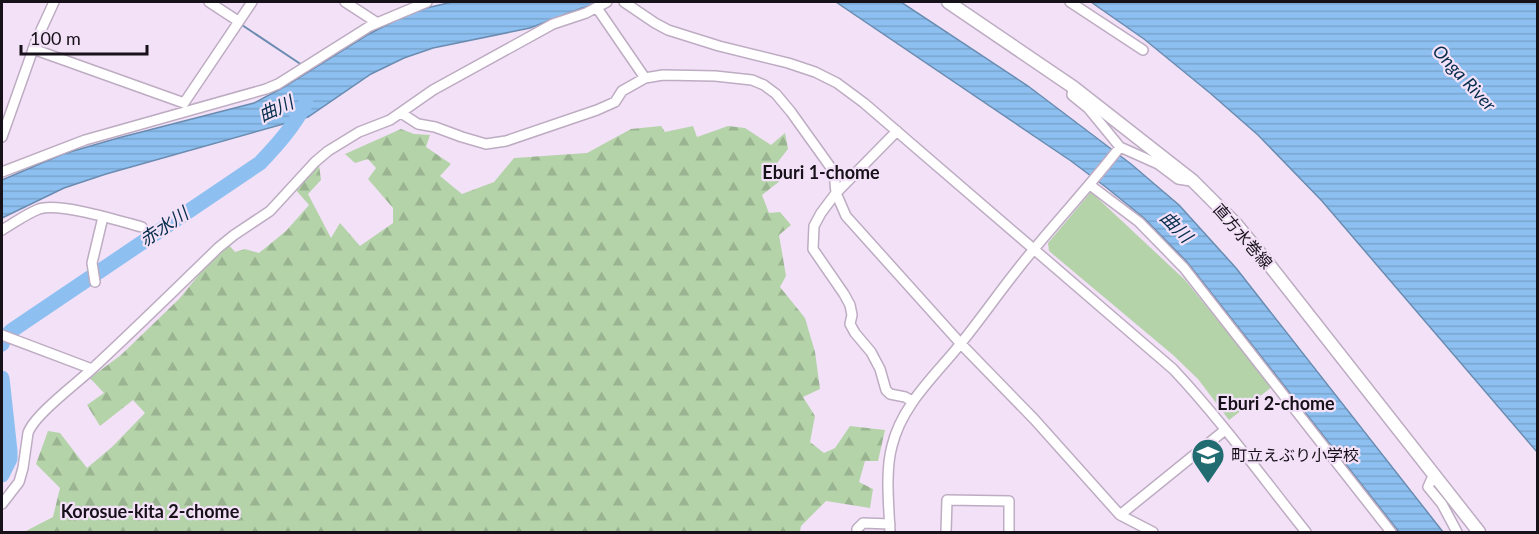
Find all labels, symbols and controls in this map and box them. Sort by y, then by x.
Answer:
scale bar [21,18,147,56]
text: 100 m [30,27,81,49]
water label: Onga River [1429,40,1501,116]
water label: 曲川 [255,90,298,126]
district label: Eburi 1-chome [762,161,880,183]
street label: 直方水巻線 [1210,199,1277,272]
water label: 赤水川 [135,201,194,250]
water label: 曲川 [1156,206,1199,248]
district label: Eburi 2-chome [1217,392,1335,414]
school or university icon: 町立えぶり小学校 [1190,437,1226,484]
place label: 町立えぶり小学校 [1231,445,1359,464]
district label: Korosue-kita 2-chome [61,500,240,522]

